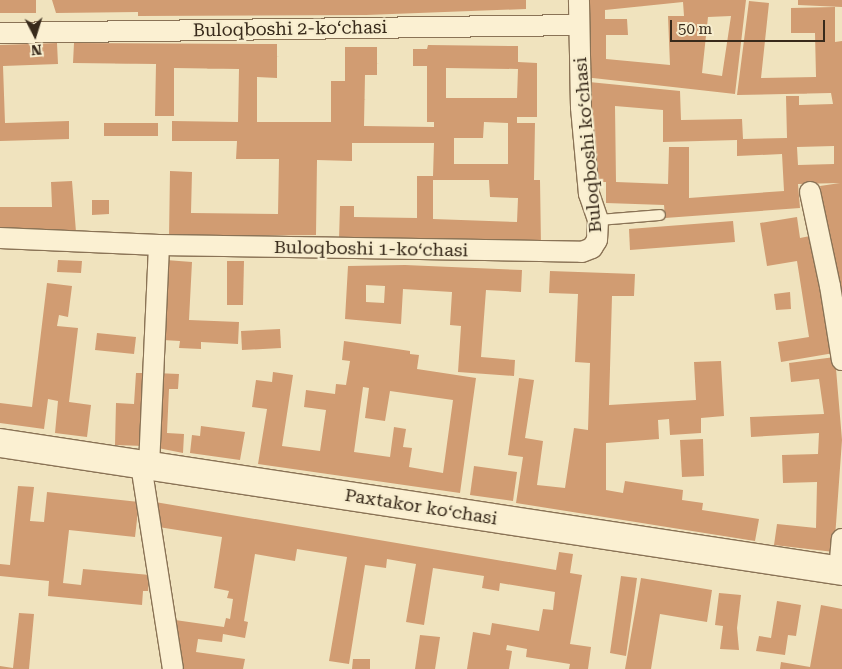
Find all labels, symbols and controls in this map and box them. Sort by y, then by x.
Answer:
north arrow [10,10,60,60]
scale bar [672,10,827,42]
street label: Buloqboshi 2-koʻchasi [193,17,387,41]
text: 50 m [678,20,712,38]
text: N [30,42,42,58]
street label: Buloqboshi koʻchasi [570,56,606,234]
street label: Buloqboshi 1-koʻchasi [274,237,468,261]
street label: Paxtakor koʻchasi [343,484,499,530]

